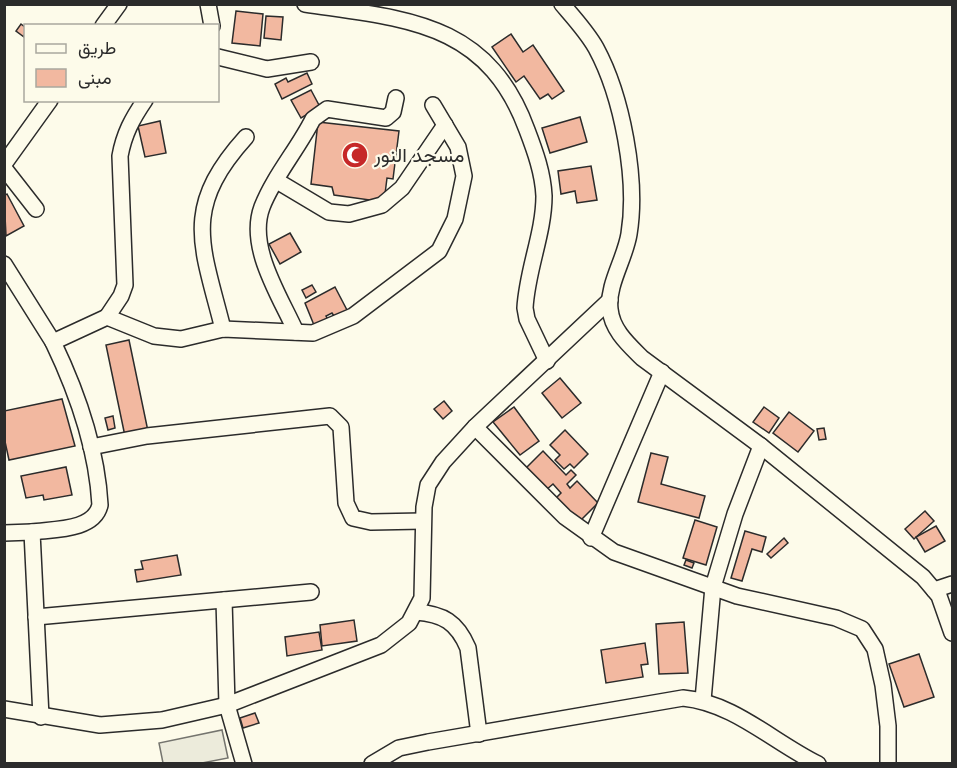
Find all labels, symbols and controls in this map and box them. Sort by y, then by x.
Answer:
legend [24,24,219,102]
text: طريق [78,37,116,59]
text: مبنى [78,67,112,89]
mosque icon: مسجد النور [340,140,370,170]
place label: مسجد النور [373,143,464,168]

